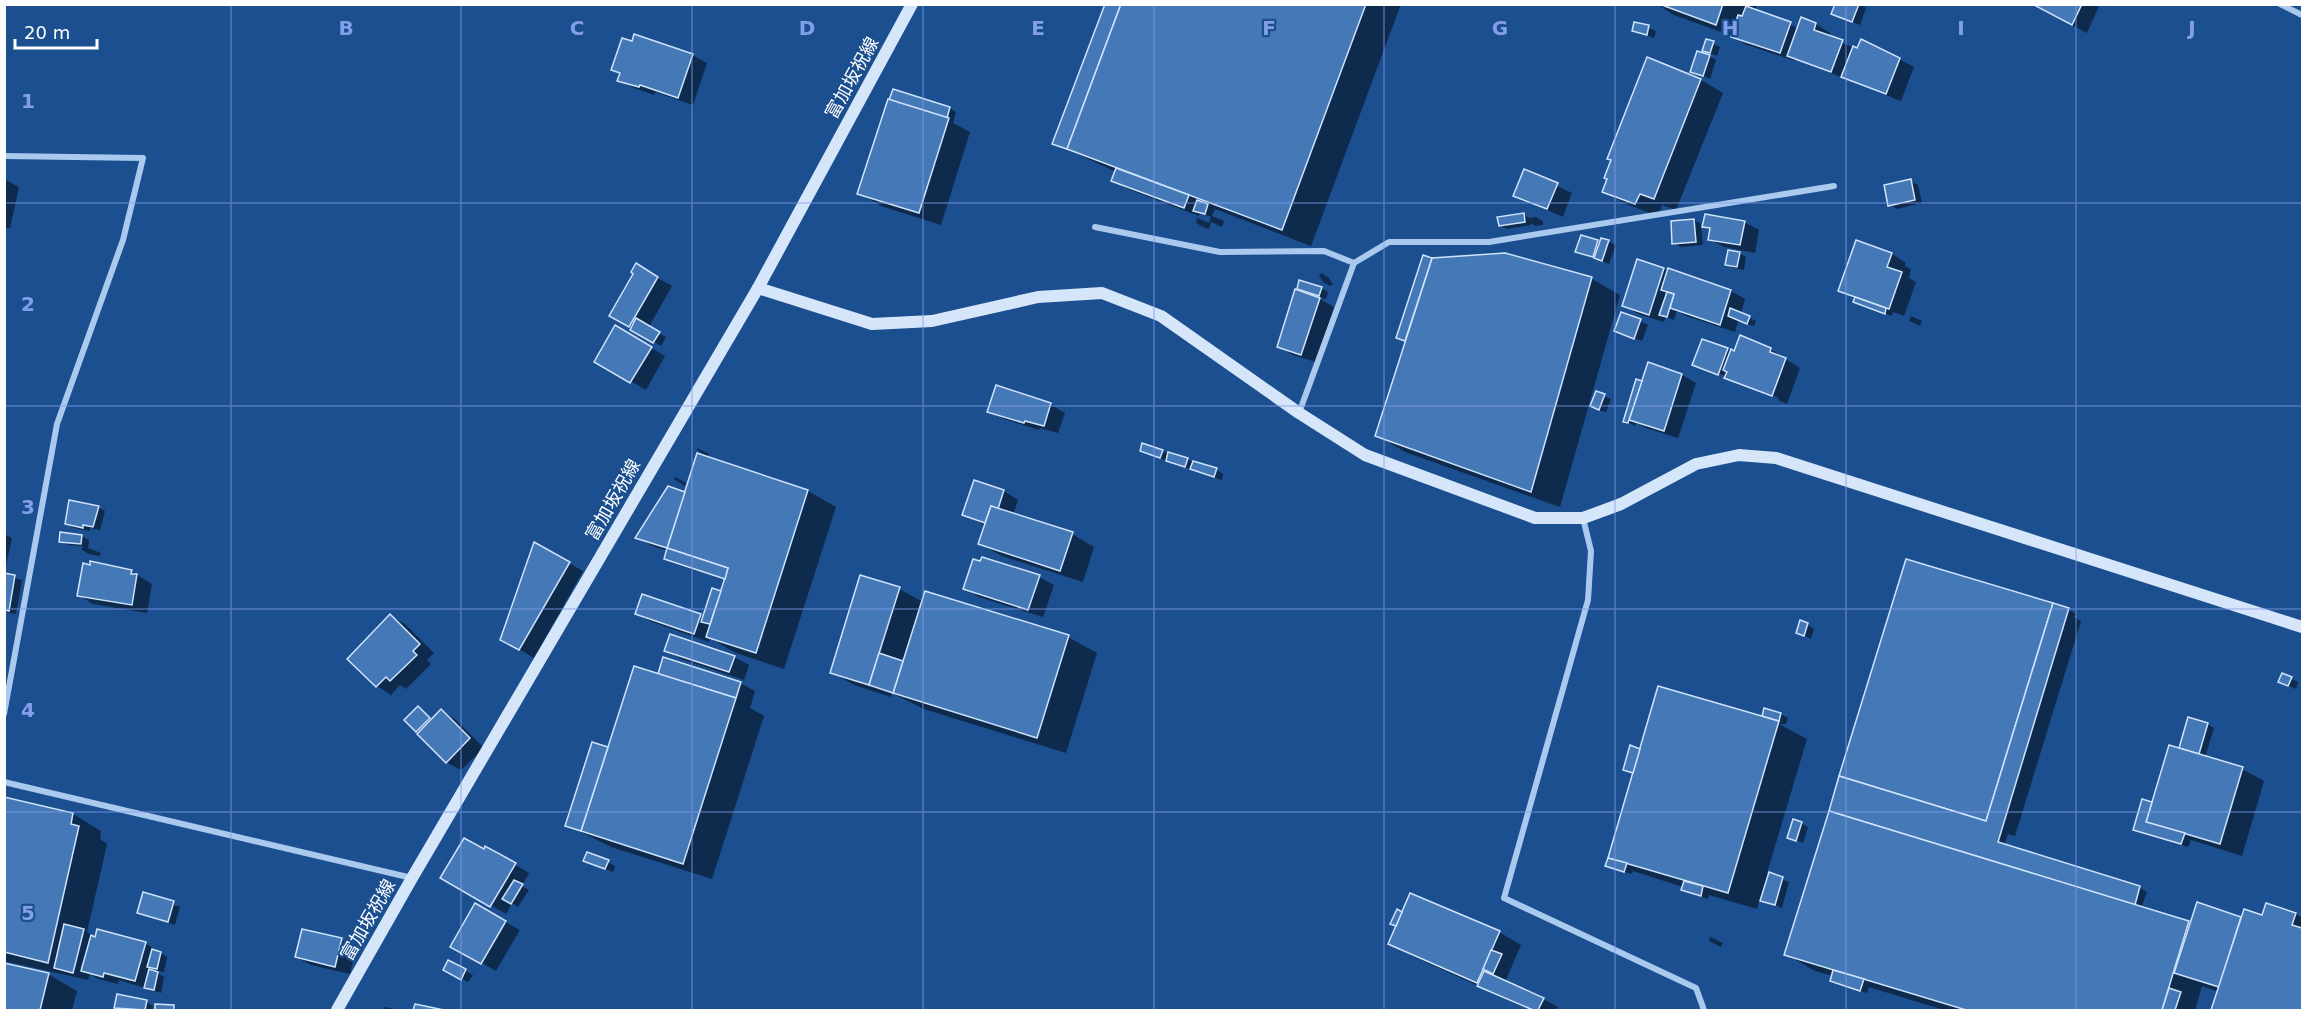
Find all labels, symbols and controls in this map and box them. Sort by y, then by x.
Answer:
scale bar [15,12,98,50]
text: B [338,16,354,40]
text: C [570,16,584,40]
text: D [799,16,815,40]
text: E [1031,16,1045,40]
text: F [1262,16,1276,40]
text: G [1492,16,1508,40]
text: H [1722,16,1738,40]
text: I [1957,16,1965,40]
text: J [2186,16,2196,40]
text: 20 m [24,22,70,43]
street label: 富加坂祝線 [821,33,883,122]
text: 1 [21,89,35,113]
text: 2 [21,292,35,316]
street label: 富加坂祝線 [581,456,644,544]
text: 3 [21,495,35,519]
text: 4 [21,698,35,722]
street label: 富加坂祝線 [336,876,399,964]
text: 5 [21,901,35,925]

